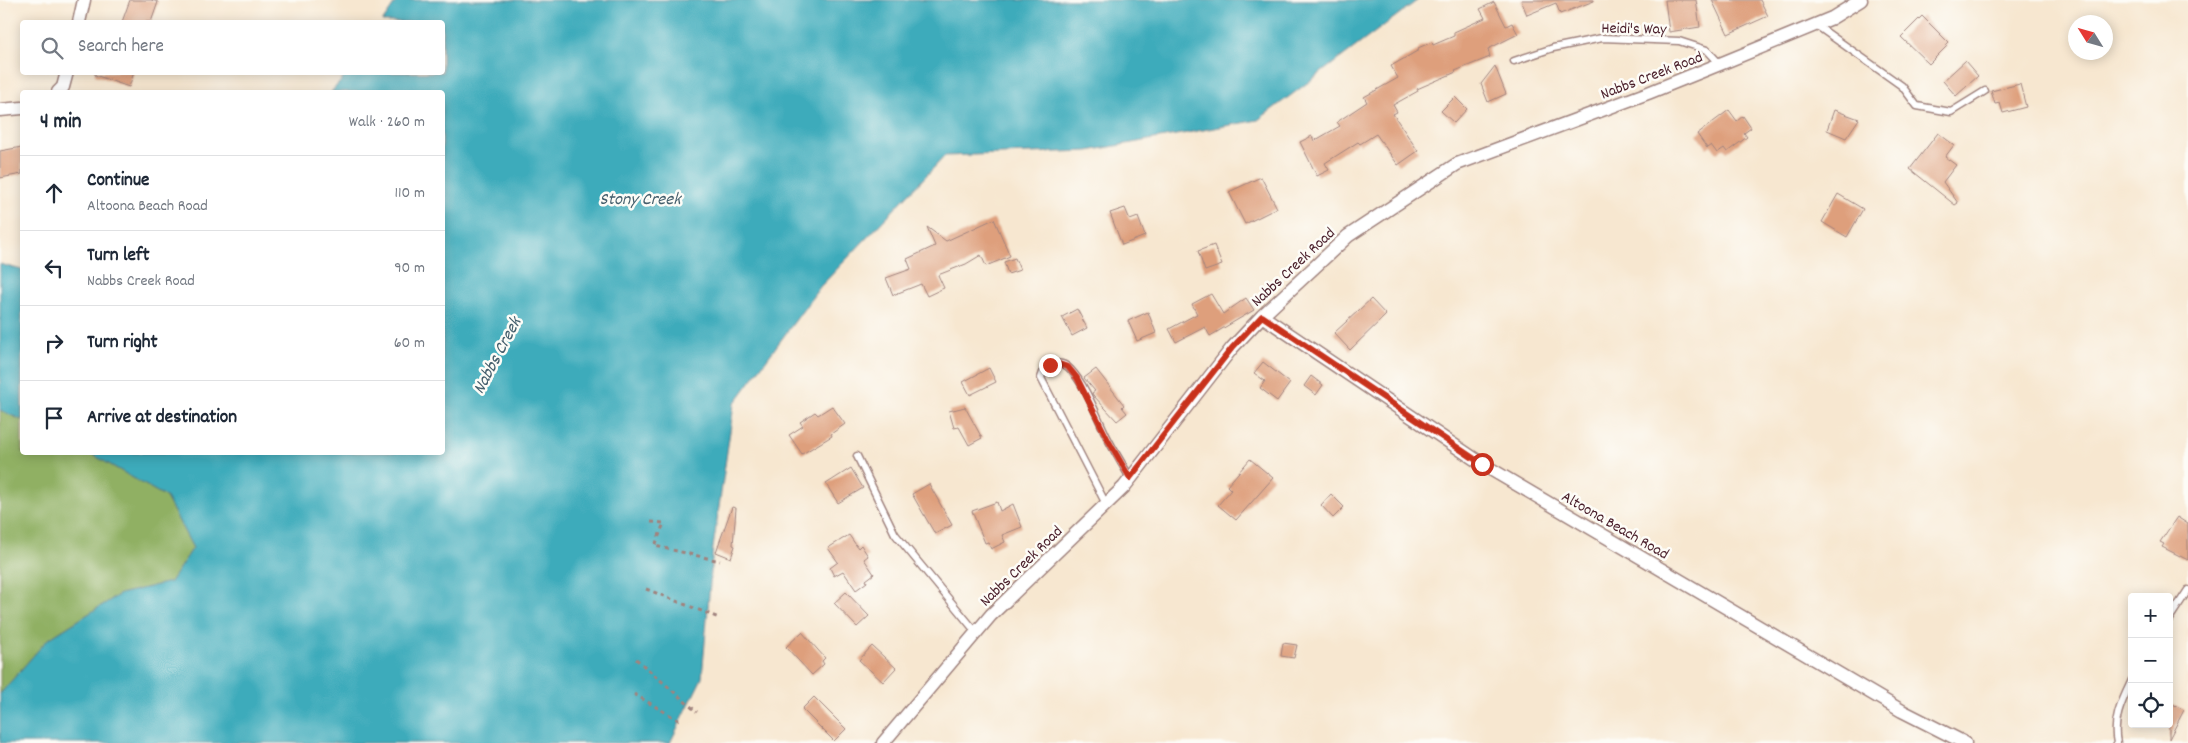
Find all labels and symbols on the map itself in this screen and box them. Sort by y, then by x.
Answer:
north arrow [2068,15,2113,60]
street label: Heidi's Way [1601,17,1667,42]
street label: Nabbs Creek Road [1597,46,1706,106]
water label: Stony Creek [599,188,682,213]
street label: Nabbs Creek Road [1246,223,1341,313]
water label: Nabbs Creek [468,312,530,399]
route end [1039,354,1062,377]
route start [1471,453,1494,476]
street label: Altoona Beach Road [1557,486,1673,566]
street label: Nabbs Creek Road [975,521,1068,612]

